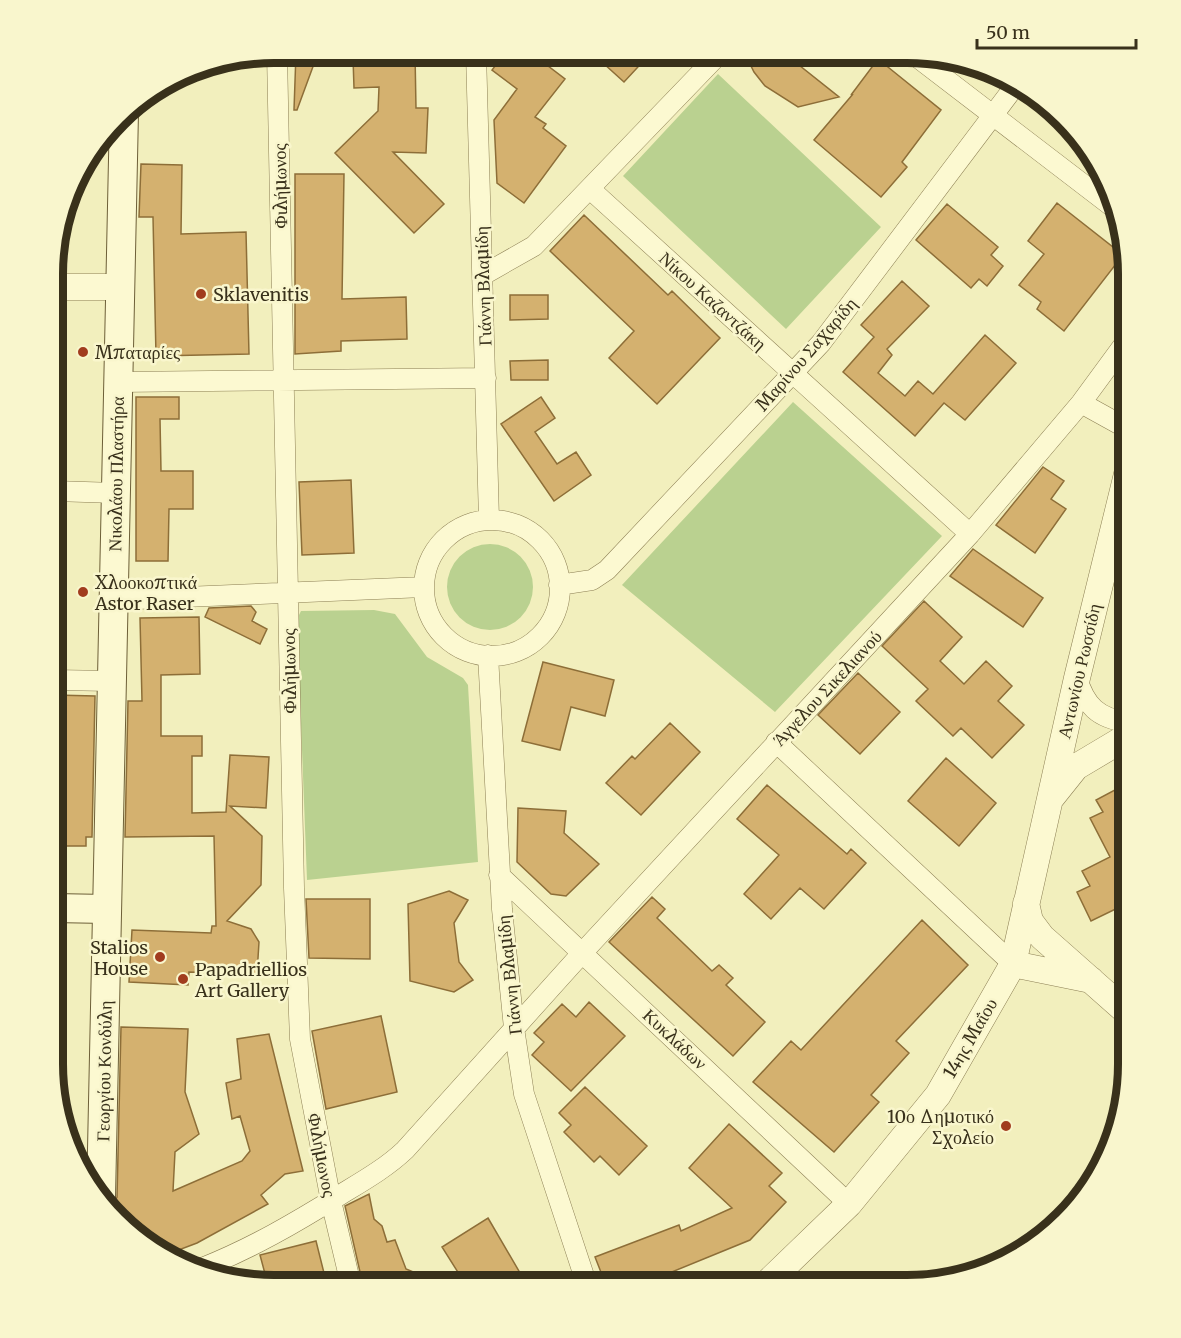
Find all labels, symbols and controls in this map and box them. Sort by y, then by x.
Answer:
scale bar [977,12,1136,50]
text: 50 m [986,21,1030,44]
street label: Φιλήμωνος [268,143,292,229]
street label: Γιάννη Βλαμίδη [469,226,497,346]
street label: Νίκου Καζαντζάκη [654,247,772,355]
place label: Sklavenitis [213,283,309,306]
marker: Sklavenitis [194,287,208,301]
street label: Μαρίνου Σαχαρίδη [750,292,862,416]
place label: Μπαταρίες [95,341,180,364]
marker: Μπαταρίες [76,345,90,359]
street label: Νικολάου Πλαστήρα [103,396,129,552]
place label: Χλοοκοπτικά Astor Raser [94,571,198,615]
marker: Χλοοκοπτικά Astor Raser [76,585,90,599]
street label: Αντωνίου Ρωσσίδη [1052,601,1106,741]
street label: Άγγελου Σικελιανού [767,625,887,751]
street label: Φιλήμωνος [277,628,301,714]
street label: Γιάννη Βλαμίδη [491,914,527,1036]
place label: Stalios House [90,936,148,980]
marker: Stalios House [153,950,167,964]
place label: Papadriellios Art Gallery [194,958,307,1002]
marker: Papadriellios Art Gallery [176,972,190,986]
street label: 14ης Μαΐου [938,994,1002,1082]
street label: Γεωργίου Κονδύλη [91,1000,117,1142]
street label: Κυκλάδων [638,1004,712,1074]
place label: 10ο Δημοτικό Σχολείο [887,1105,994,1149]
street label: Φιλήμωνος [303,1111,341,1199]
marker: 10ο Δημοτικό Σχολείο [999,1119,1013,1133]

